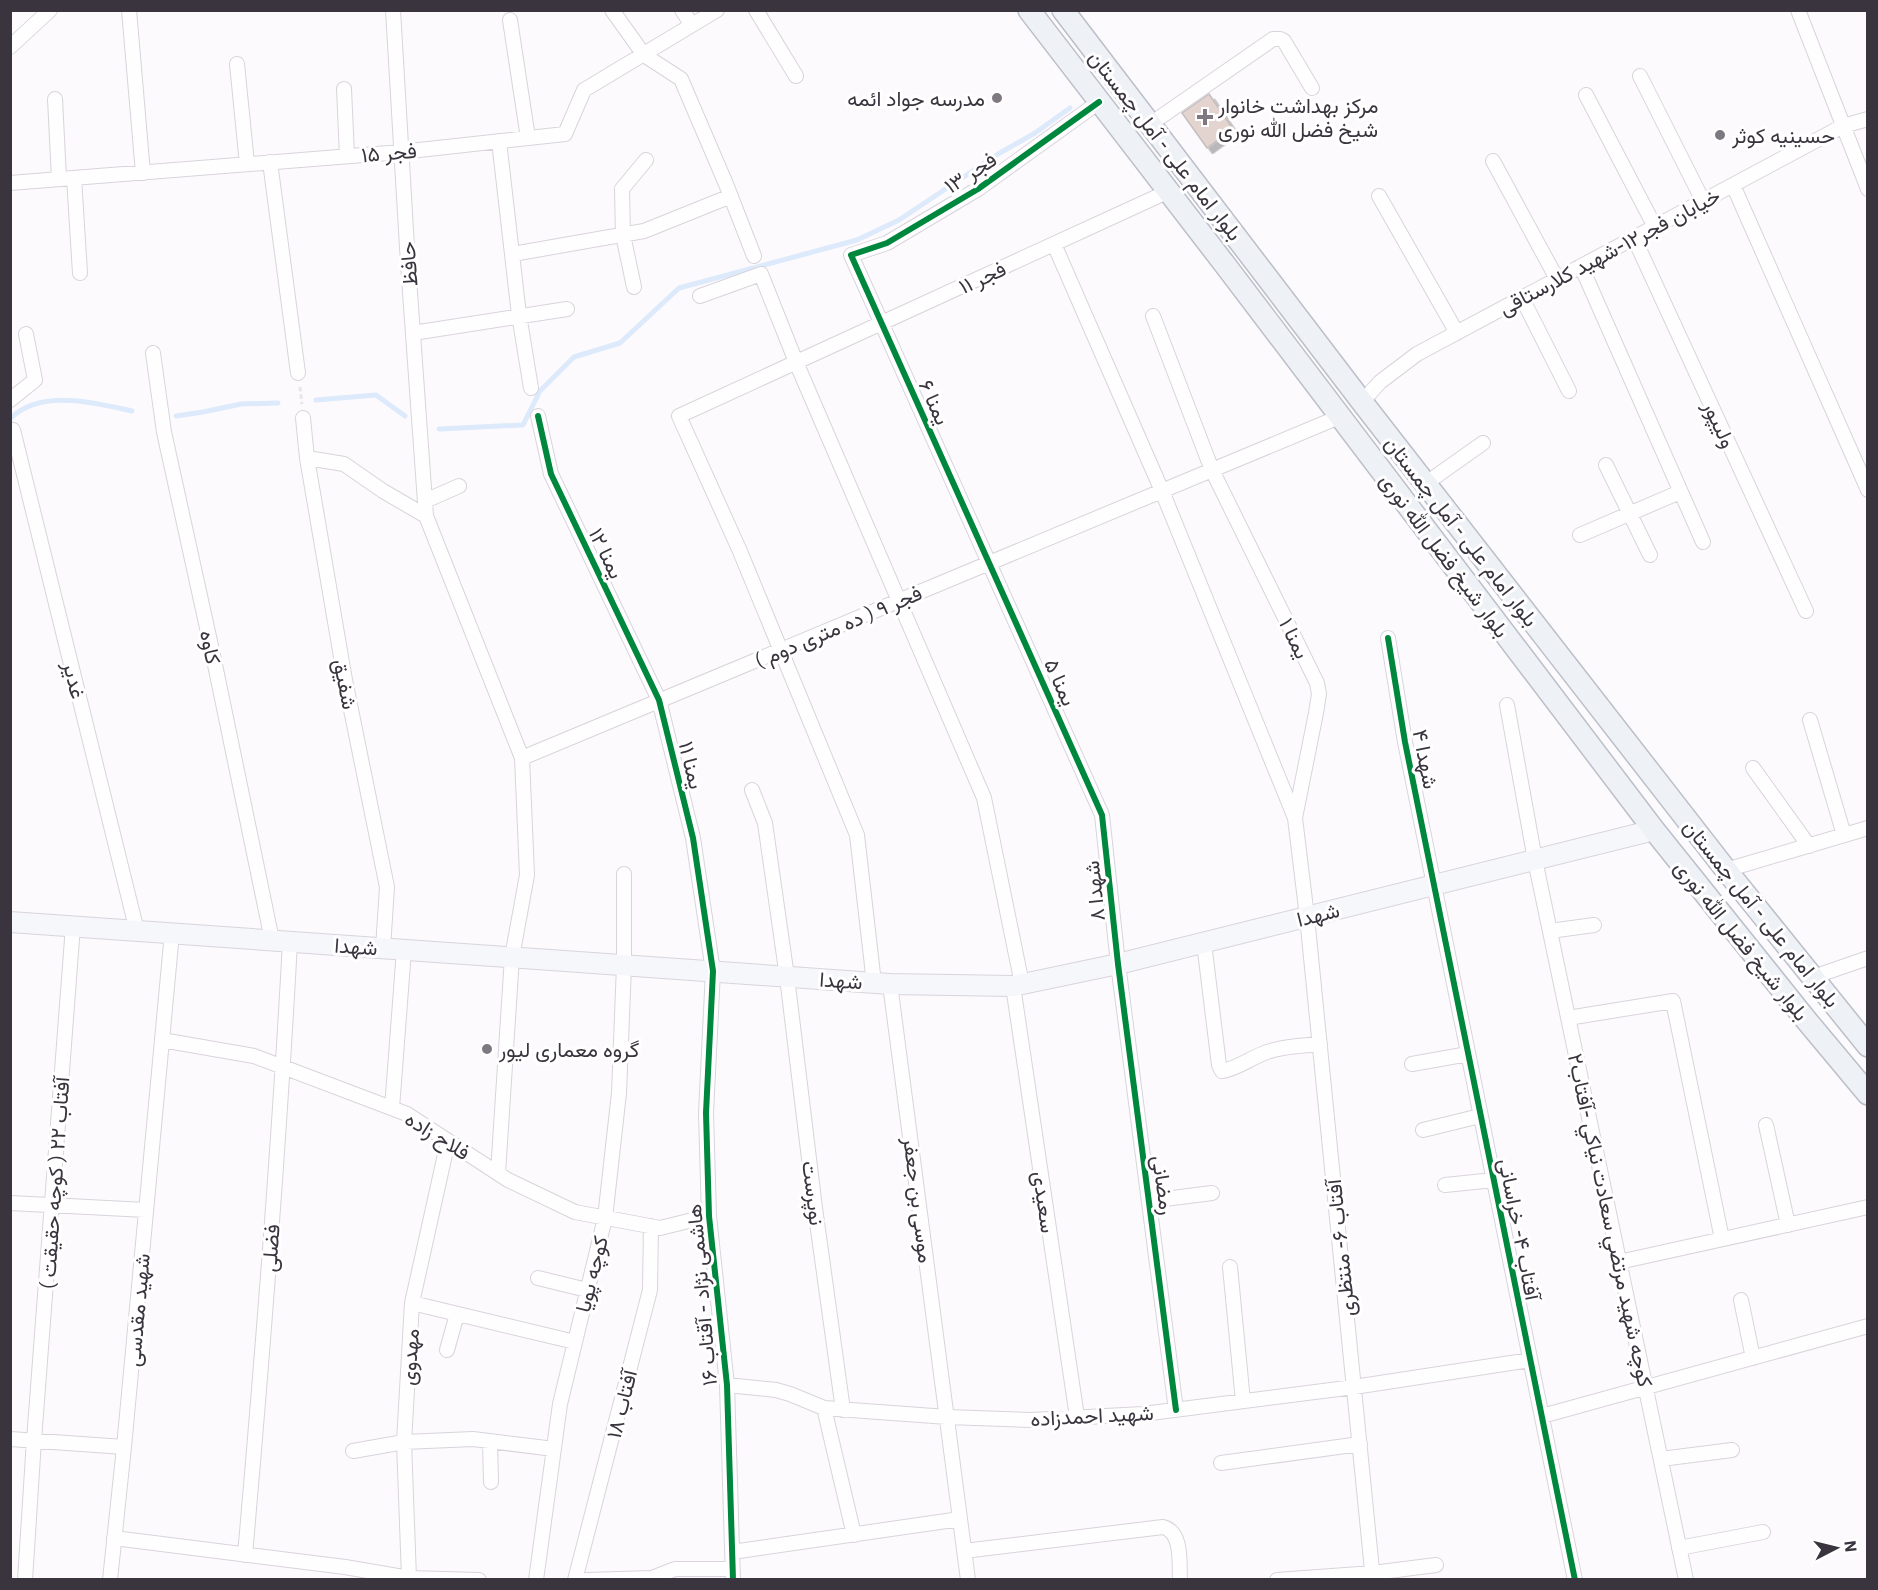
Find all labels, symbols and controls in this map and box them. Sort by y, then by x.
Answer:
street label: بلوار امام علی - آمل چمستان [1082,44,1249,247]
place label: مدرسه جواد ائمه [847,84,985,112]
marker: مدرسه جواد ائمه [990,91,1004,105]
place label: مرکز بهداشت خانوار شیخ فضل الله نوری [1217,91,1378,144]
marker: مرکز بهداشت خانوار شیخ فضل الله نوری [1196,108,1214,126]
place label: حسینیه کوثر [1731,121,1835,149]
marker: حسینیه کوثر [1713,128,1727,142]
street label: فجر ۱۵ [360,136,418,168]
street label: فجر ۱۳ [939,145,1001,199]
street label: خيابان فجر۱۲-شهيد كلارستاقی [1493,181,1725,321]
street label: حافظ [392,240,424,288]
street label: فجر ۱۱ [954,254,1010,300]
street label: یمنا ۶ [913,375,957,429]
street label: ولیپور [1696,395,1743,453]
street label: بلوار امام علی - آمل چمستان [1378,430,1545,633]
street label: بلوار شیخ فضل الله نوری [1373,467,1516,644]
street label: یمنا ۱۲ [583,523,631,583]
street label: فجر ۹ ( ده متری دوم ) [750,578,926,675]
street label: یمنا ۱ [1273,613,1317,663]
street label: کاوه [194,627,228,667]
street label: یمنا ۵ [1038,654,1084,710]
street label: شفیق [327,656,365,712]
street label: غدیر [57,657,93,702]
street label: شهدا ۴ [1407,727,1445,791]
street label: یمنا ۱۱ [673,738,711,792]
street label: بلوار امام علی - آمل چمستان [1677,813,1847,1014]
street label: بلوار شیخ فضل الله نوری [1668,854,1816,1027]
street label: شهدا ۸ [1077,860,1111,922]
street label: شهدا [1294,895,1342,933]
street label: شهدا [334,931,378,961]
street label: شهدا [819,965,863,995]
place label: گروه معماری لیور [498,1035,639,1063]
marker: گروه معماری لیور [480,1042,494,1056]
street label: كوچه شهيد مرتضي سعادت نياكي -آفتاب۲ [1558,1051,1660,1390]
street label: آفتاب ۲۲ ( کوچه حقیقت ) [33,1074,77,1290]
street label: فلاح زاده [400,1104,476,1167]
street label: موسی بن جعفر [897,1134,941,1265]
street label: رمضانی [1146,1153,1182,1217]
street label: آفتاب ۴- خراسانی [1493,1156,1548,1304]
street label: نوپرست [795,1159,832,1227]
street label: سعیدی [1027,1169,1063,1235]
street label: آفتاب ۶- منتظری [1319,1176,1361,1318]
street label: هاشمی نژاد - آقتاب ۱۶ [679,1203,723,1387]
street label: فضلی [254,1223,286,1273]
street label: کوچه پویا [568,1233,615,1315]
street label: شهید مقدسی [118,1252,156,1368]
street label: مهدوی [393,1328,425,1386]
street label: آفتاب ۱۸ [599,1365,644,1441]
street label: شهید احمدزاده [1030,1398,1154,1432]
north arrow [1806,1518,1866,1578]
text: N [1840,1539,1862,1553]

